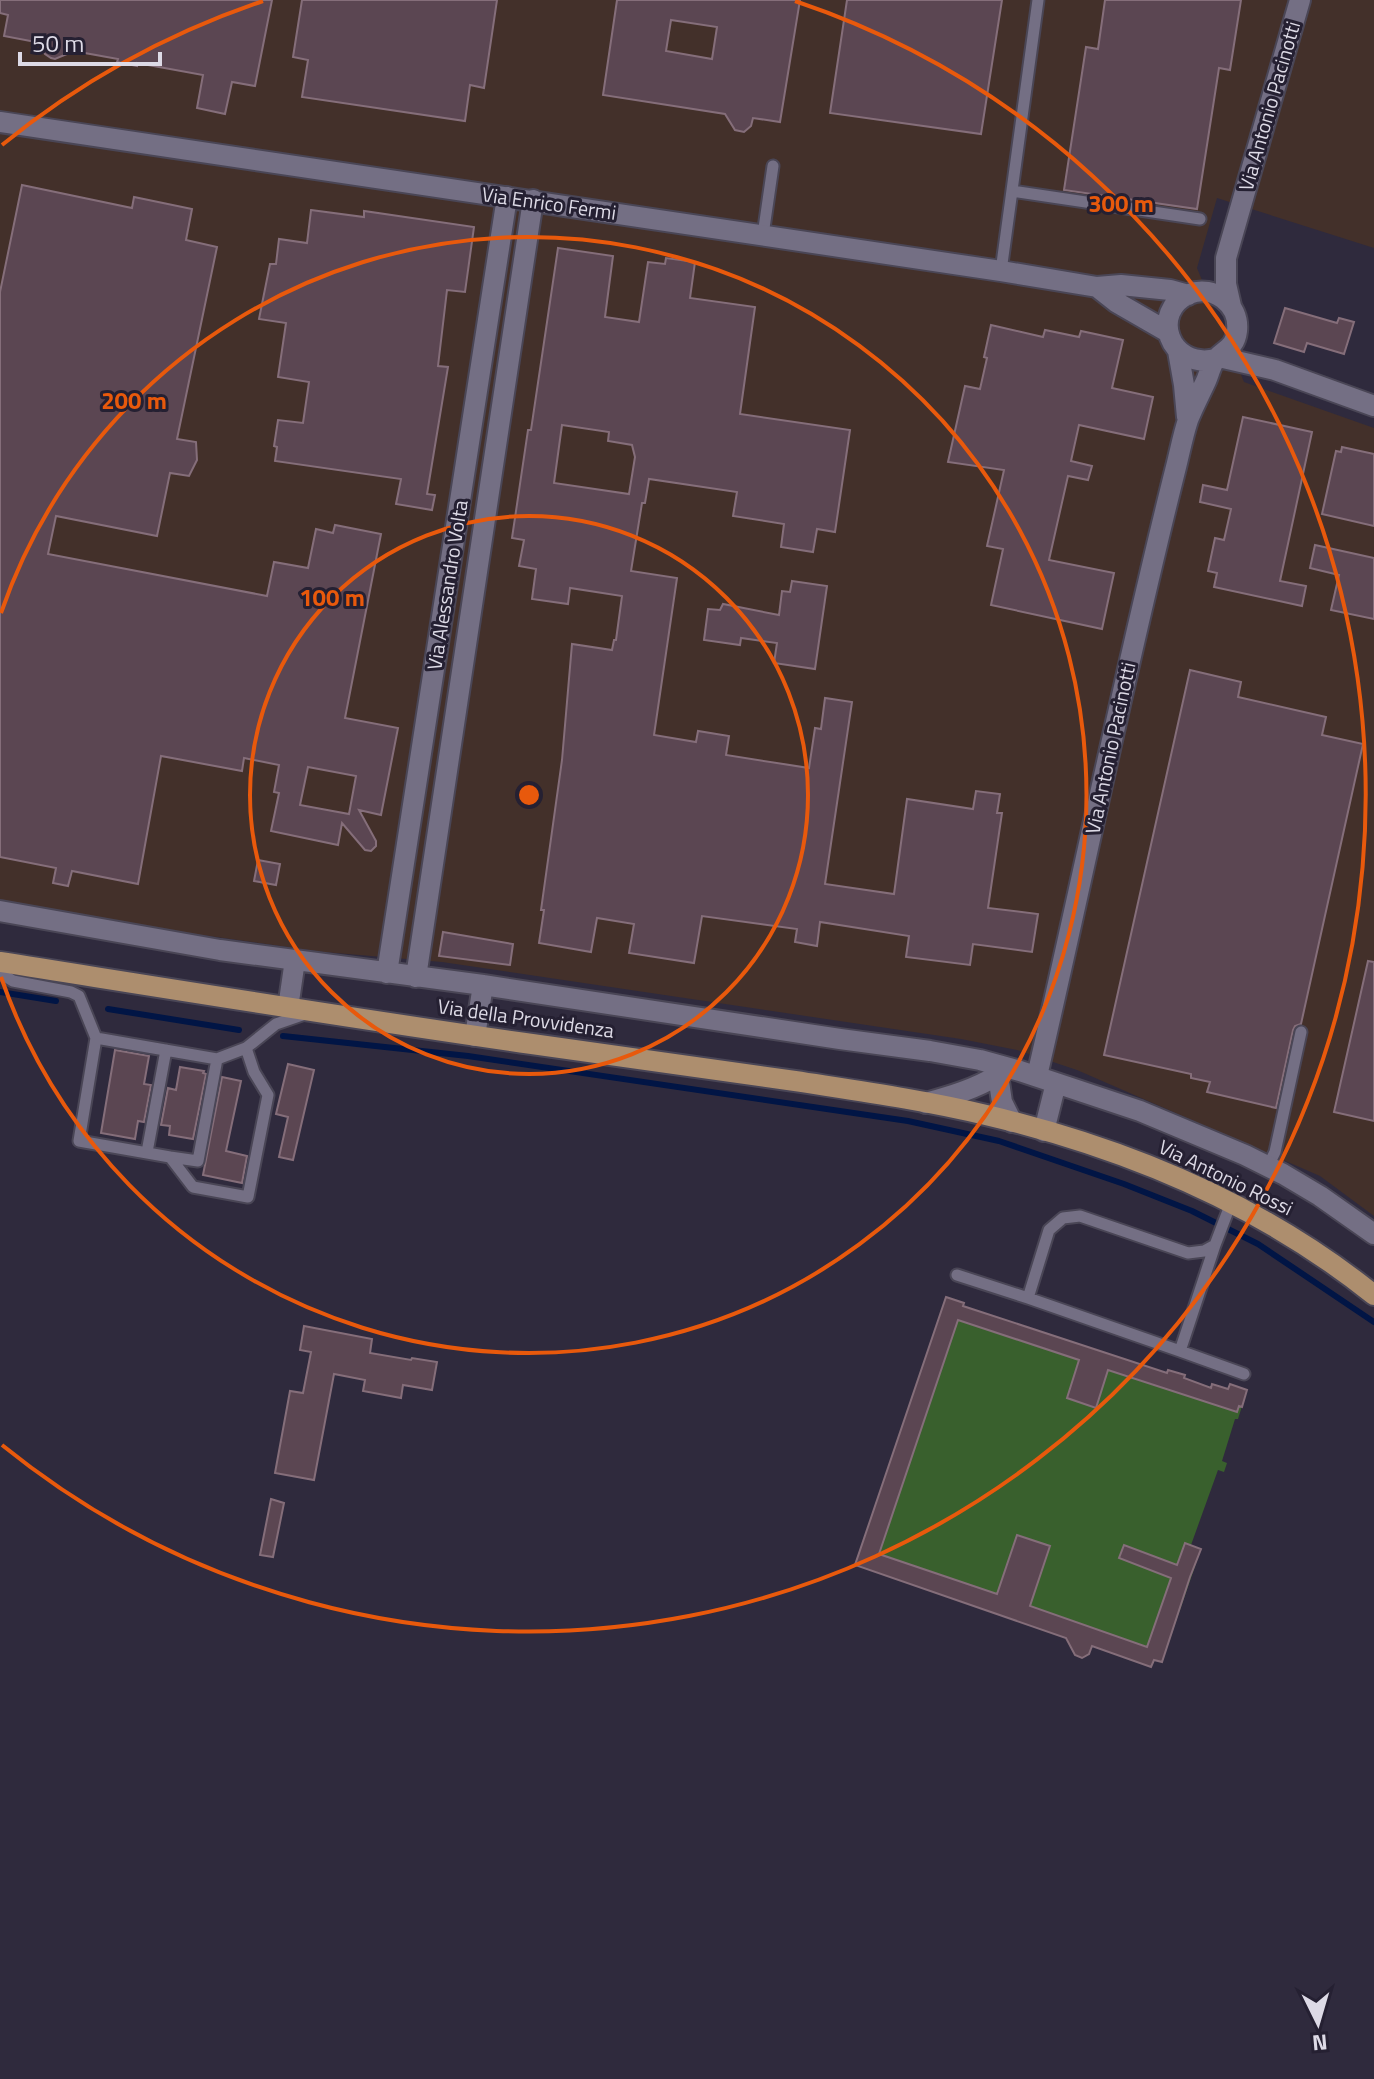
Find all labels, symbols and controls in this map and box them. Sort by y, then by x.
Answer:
scale bar [20,16,160,66]
street label: Via Antonio Pacinotti [1230,18,1308,194]
text: 50 m [32,25,84,61]
street label: Via Enrico Fermi [480,178,618,228]
text: 300 m [1088,185,1154,221]
text: 200 m [101,382,167,418]
street label: Via Alessandro Volta [418,498,476,672]
text: 100 m [299,579,365,615]
street label: Via Antonio Pacinotti [1077,659,1143,837]
centre of rings [515,781,543,809]
street label: Via della Provvidenza [436,990,616,1046]
street label: Via Antonio Rossi [1153,1131,1299,1223]
north arrow [1278,1983,1358,2063]
text: N [1311,2025,1329,2061]

